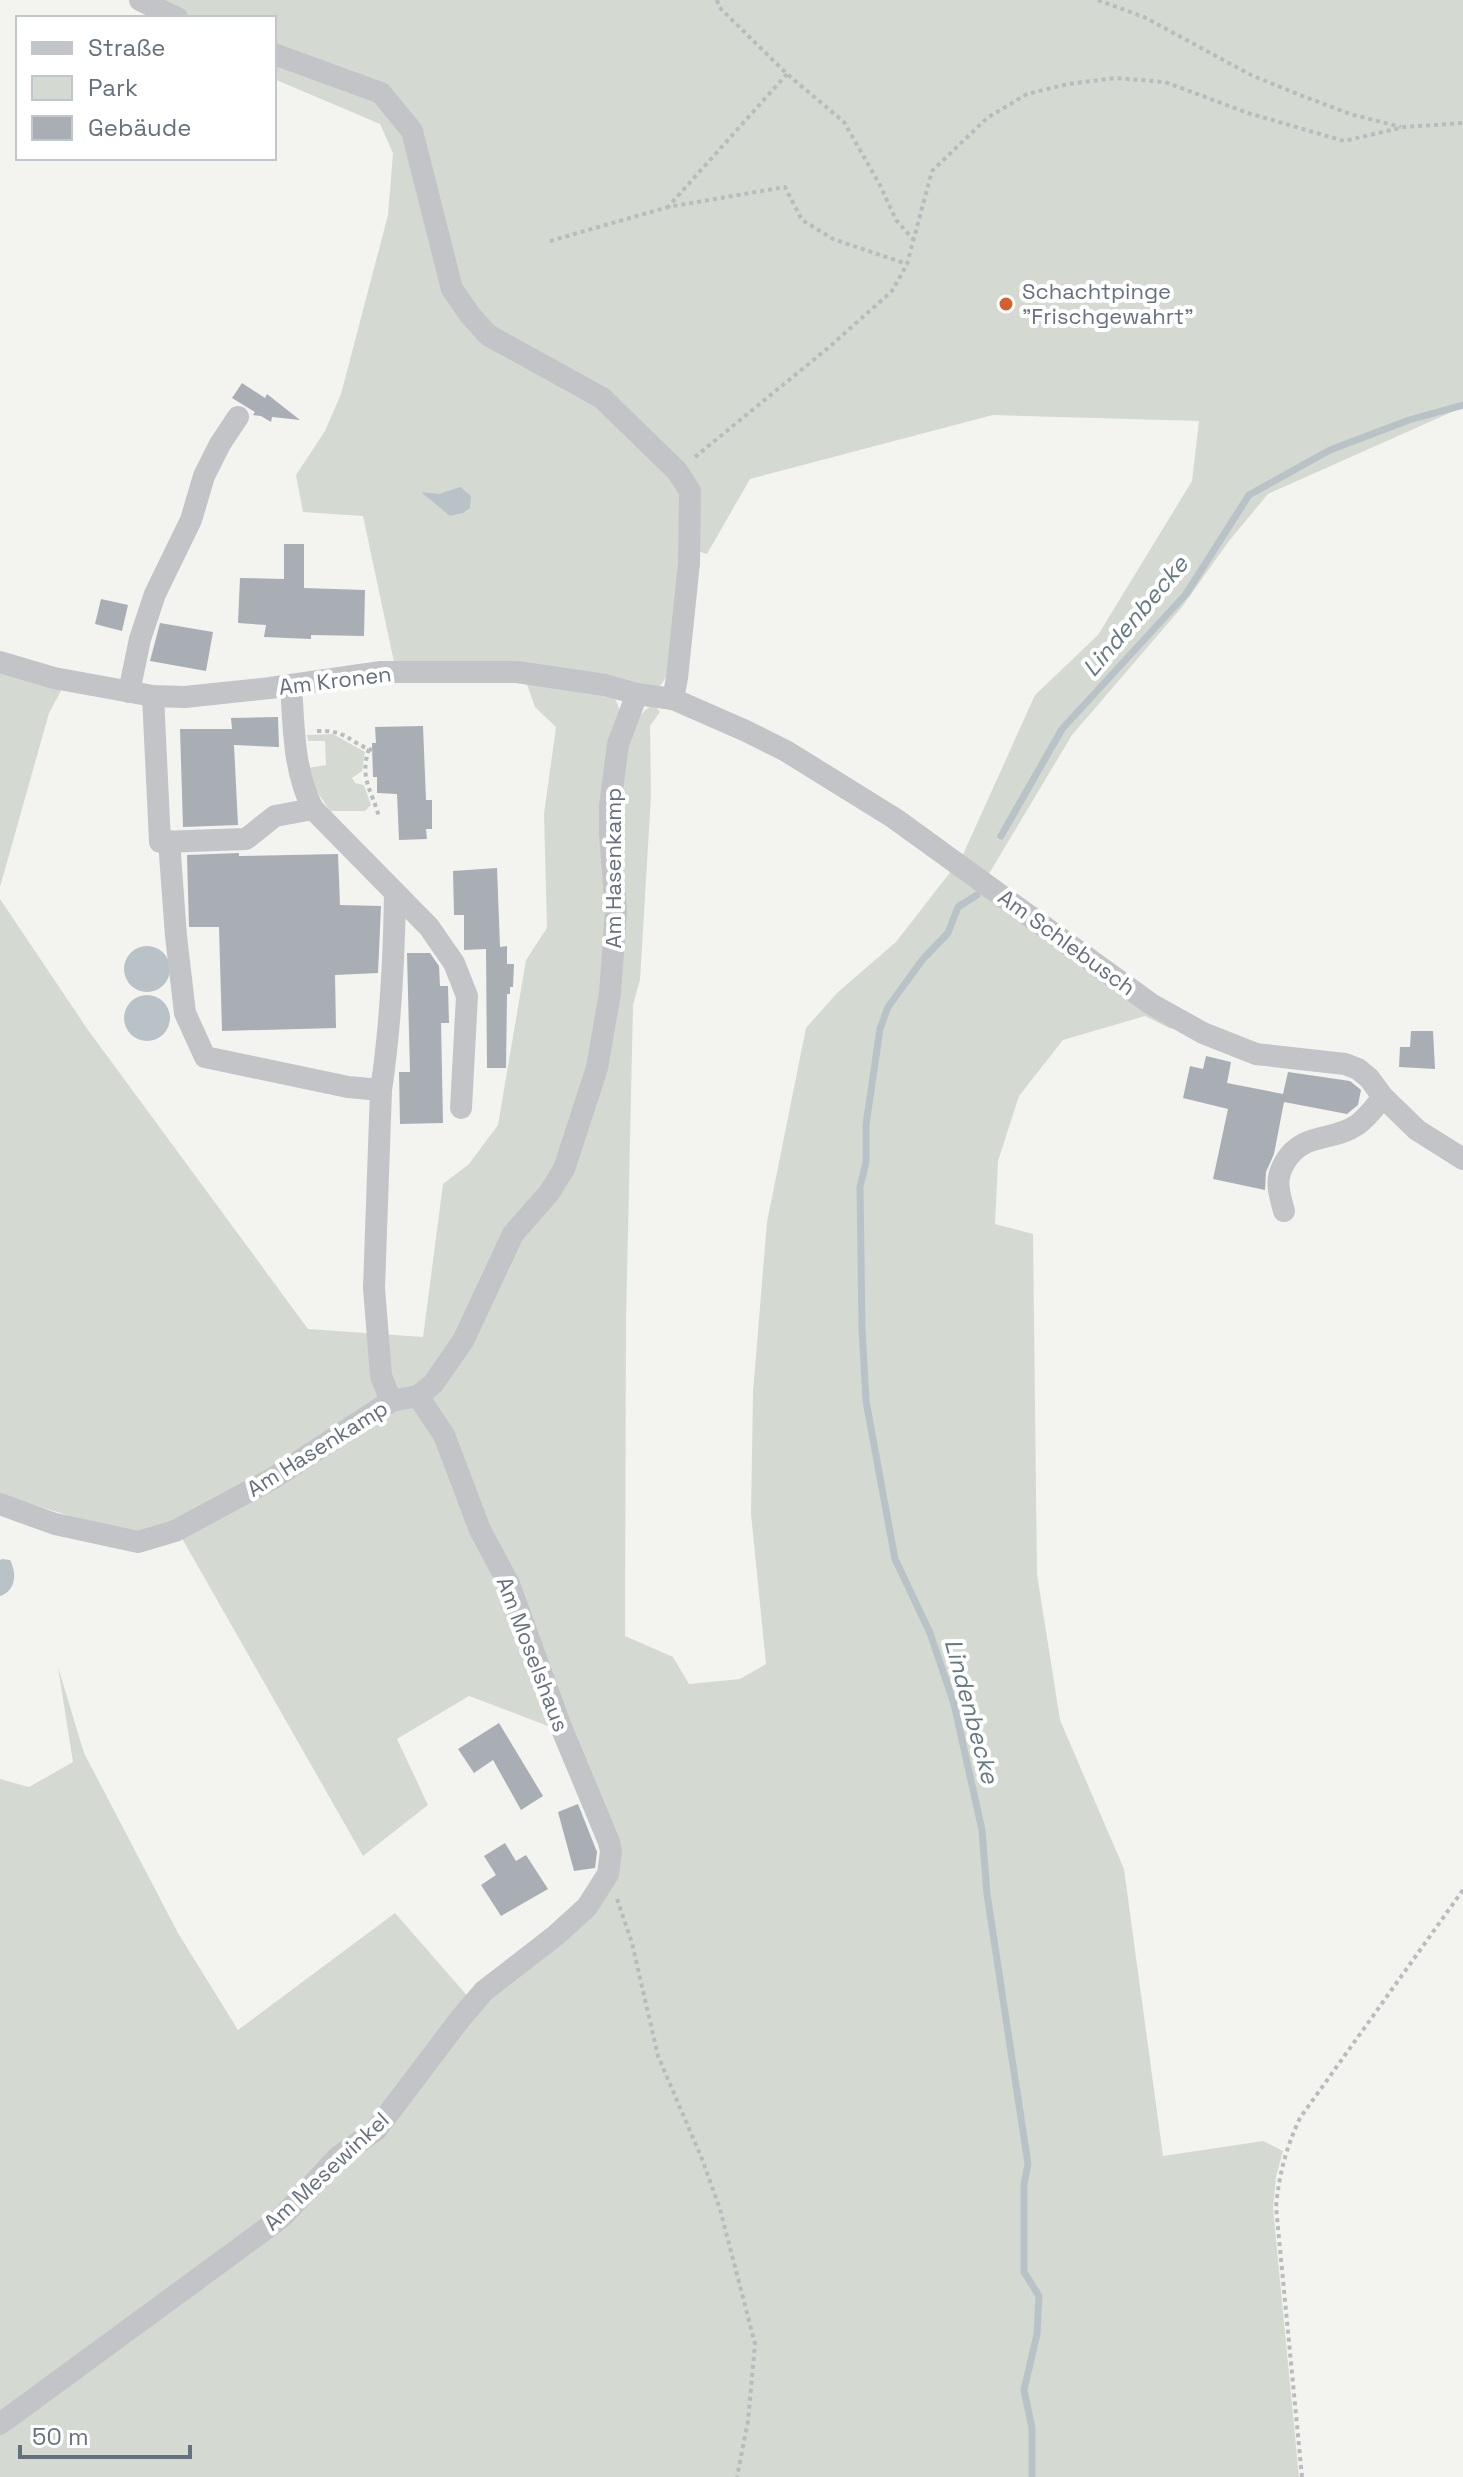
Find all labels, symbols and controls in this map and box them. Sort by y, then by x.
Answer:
legend [16,16,276,160]
text: Straße [88,32,165,63]
text: Park [88,72,138,103]
text: Gebäude [88,112,191,143]
place label: Schachtpinge "Frischgewahrt" [1022,277,1194,330]
marker: Schachtpinge "Frischgewahrt" [997,295,1015,313]
water label: Lindenbecke [1075,549,1195,683]
street label: Am Kronen [277,659,393,701]
street label: Am Hasenkamp [599,788,627,948]
street label: Am Schlebusch [993,883,1141,1001]
street label: Am Hasenkamp [241,1394,393,1502]
street label: Am Moselshaus [491,1573,575,1735]
water label: Lindenbecke [938,1635,1006,1788]
street label: Am Mesewinkel [258,2106,394,2236]
scale bar [20,2409,190,2459]
text: 50 m [32,2421,89,2452]

